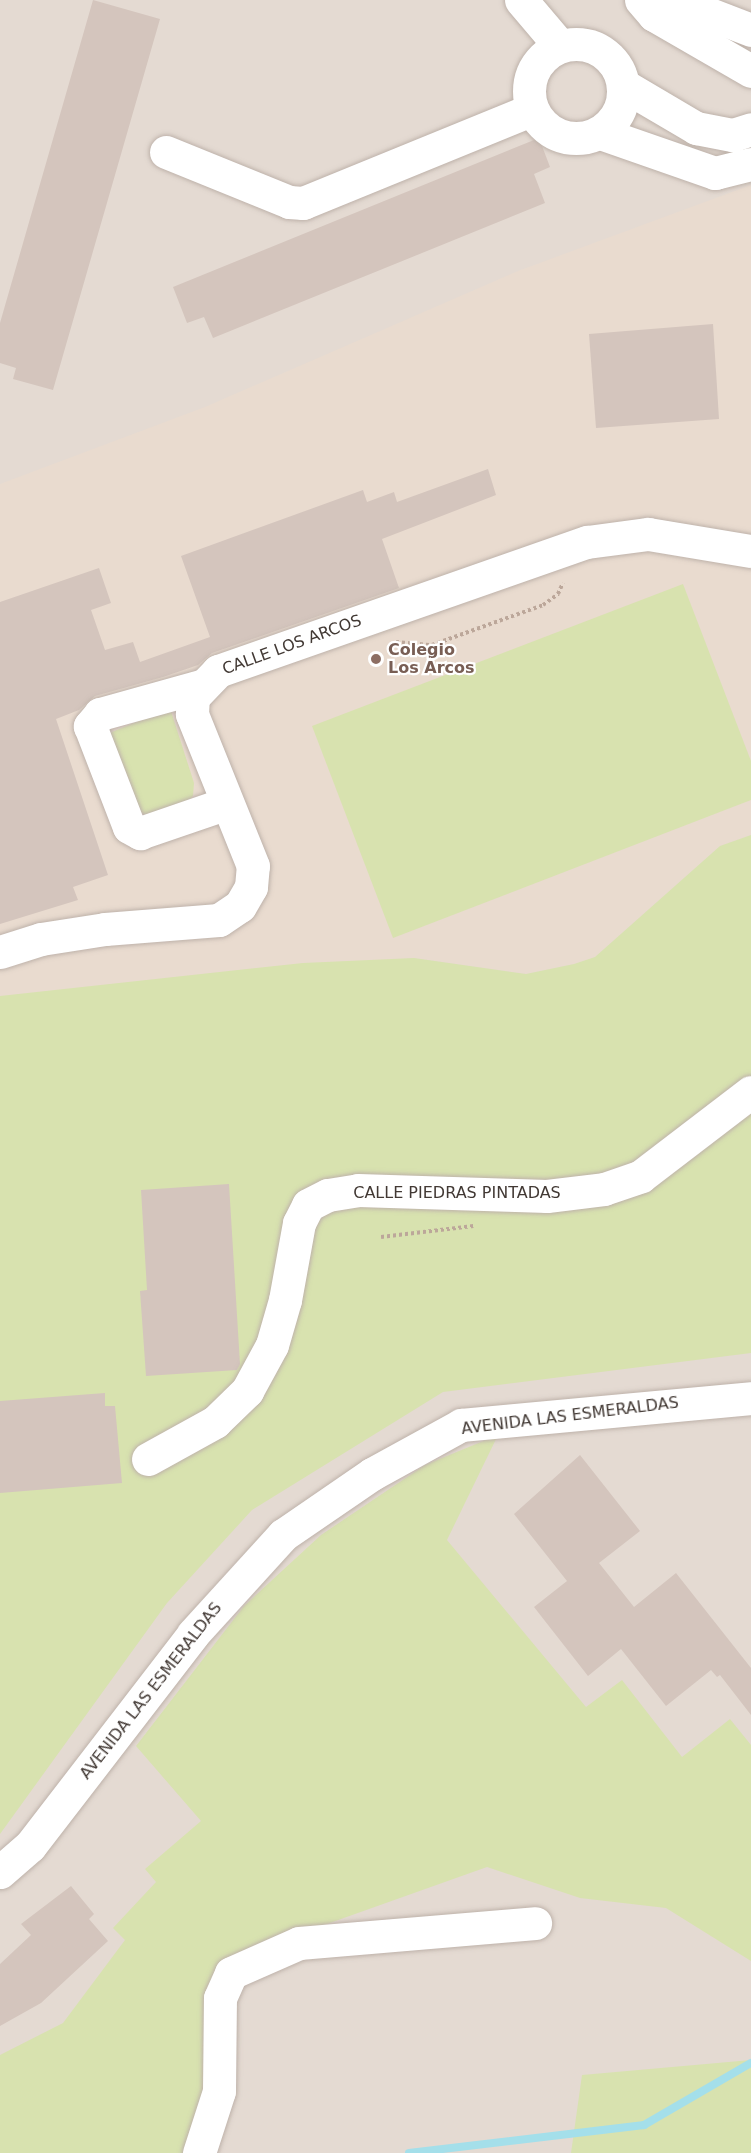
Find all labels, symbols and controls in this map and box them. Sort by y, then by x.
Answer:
street label: CALLE LOS ARCOS [220,611,364,679]
place label: Colegio Los Arcos [388,640,475,678]
marker: Colegio Los Arcos [369,652,383,666]
street label: CALLE PIEDRAS PINTADAS [353,1183,561,1203]
street label: AVENIDA LAS ESMERALDAS [460,1393,680,1439]
street label: AVENIDA LAS ESMERALDAS [76,1599,226,1783]

